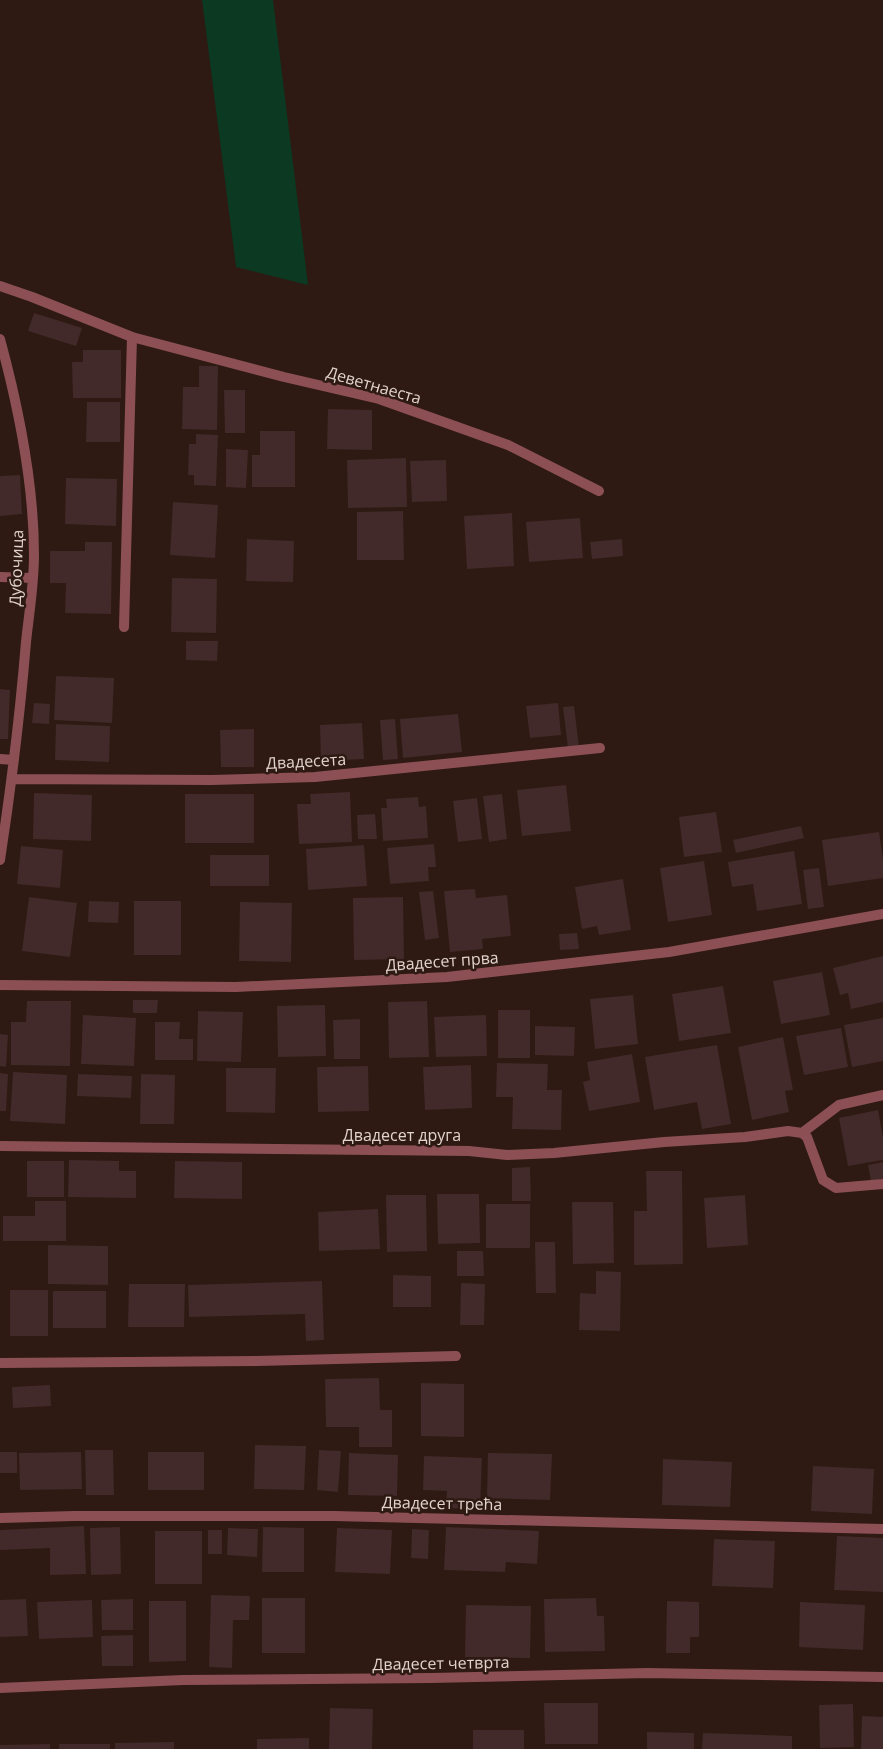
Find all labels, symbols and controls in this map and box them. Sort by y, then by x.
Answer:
street label: Деветнаеста [324,361,424,409]
street label: Дубочица [4,529,28,607]
street label: Двадесета [265,748,347,774]
street label: Двадесет прва [385,946,499,976]
street label: Двадесет друга [343,1124,461,1146]
street label: Двадесет трећа [382,1491,502,1515]
street label: Двадесет четврта [372,1651,510,1675]

